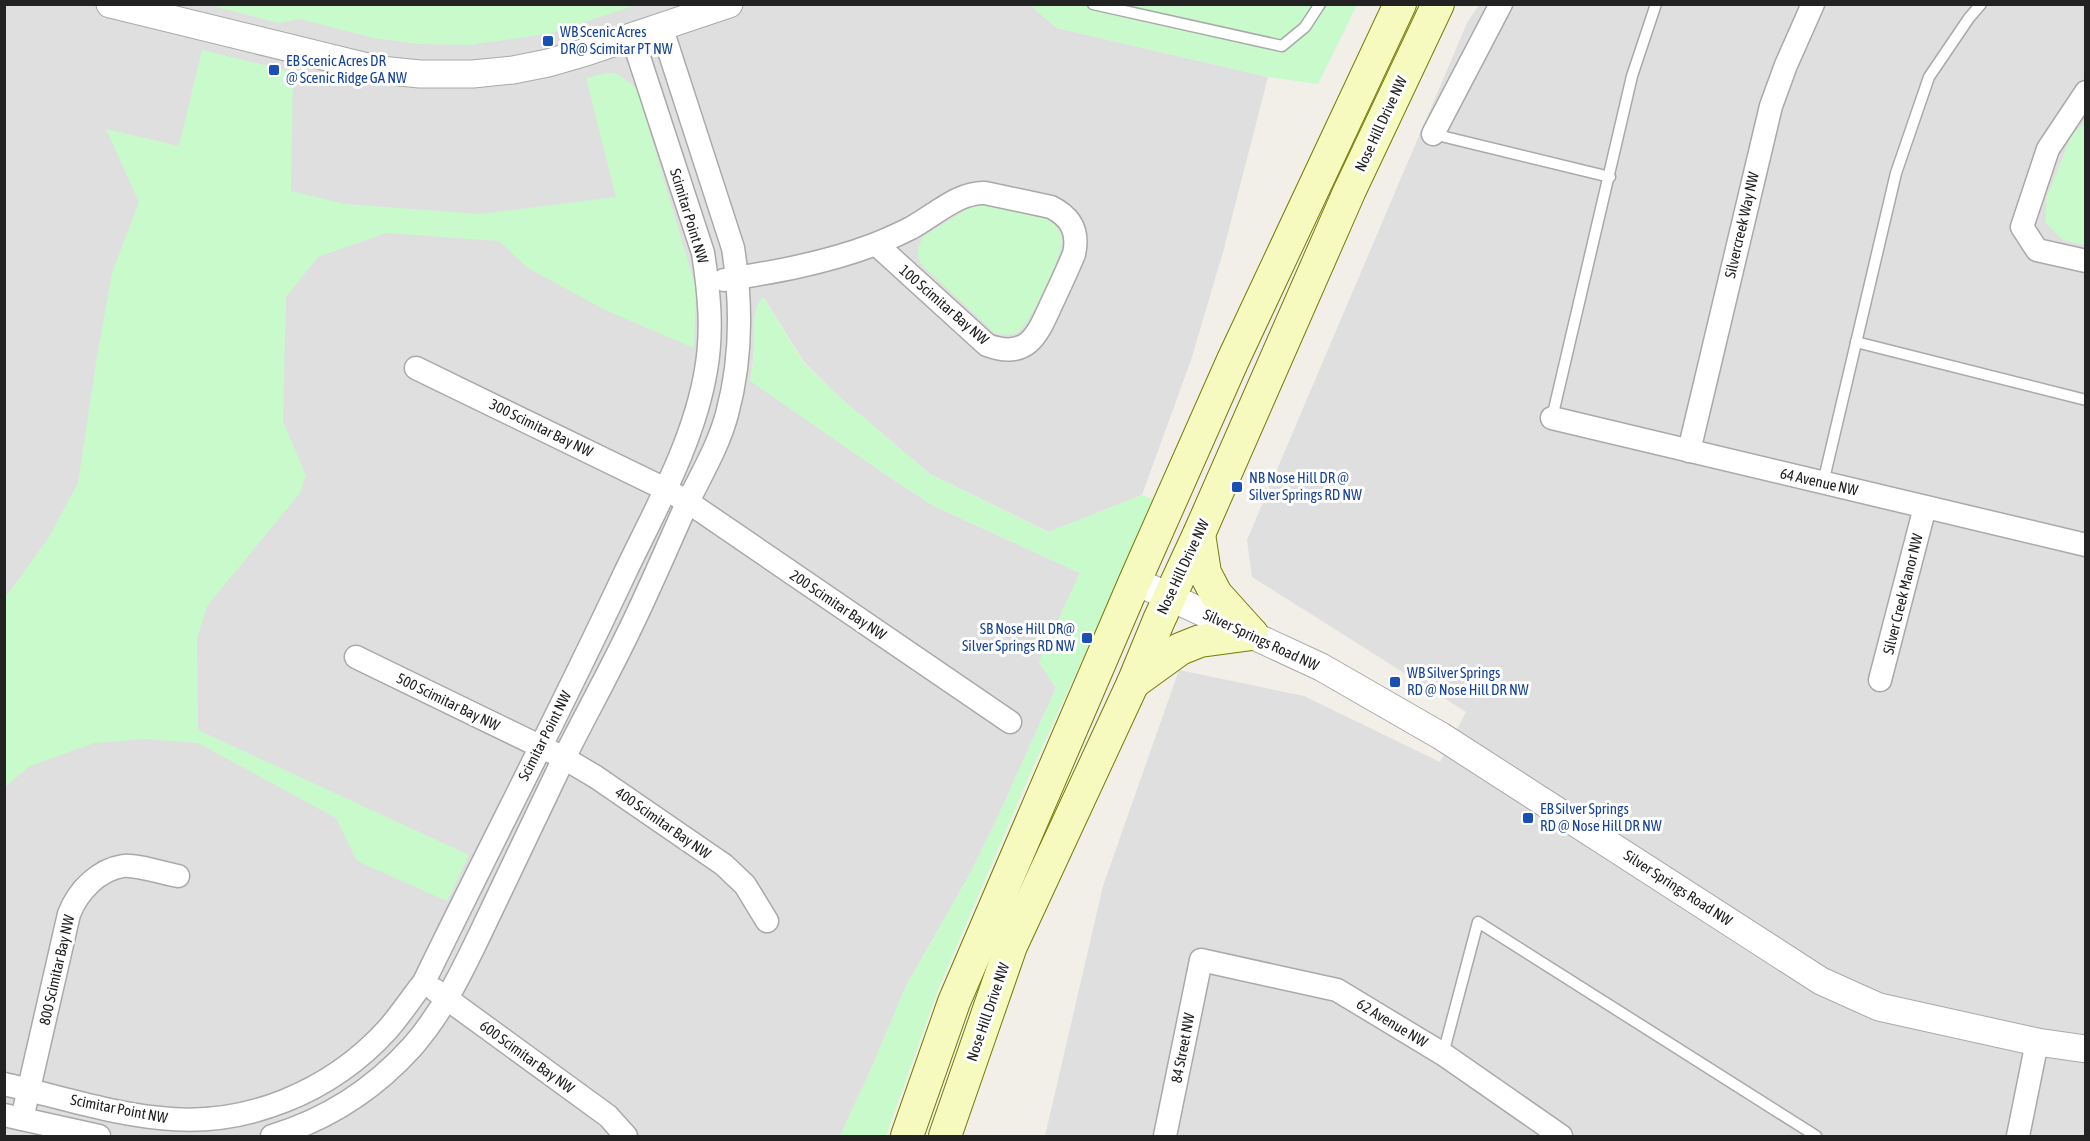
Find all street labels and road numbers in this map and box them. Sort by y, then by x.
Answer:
street label: Nose Hill Drive NW [1351,73,1410,174]
street label: Scimitar Point NW [667,166,712,266]
street label: Silvercreek Way NW [1721,170,1762,280]
street label: 100 Scimitar Bay NW [896,261,992,348]
street label: 300 Scimitar Bay NW [487,395,596,460]
street label: 64 Avenue NW [1778,464,1860,499]
street label: Nose Hill Drive NW [1153,516,1212,617]
street label: Silver Creek Manor NW [1879,532,1926,656]
street label: 200 Scimitar Bay NW [787,566,890,643]
street label: Silver Springs Road NW [1201,605,1322,674]
street label: 500 Scimitar Bay NW [394,669,503,734]
street label: Scimitar Point NW [515,688,575,783]
street label: 400 Scimitar Bay NW [612,783,714,862]
street label: Silver Springs Road NW [1621,846,1736,929]
street label: 800 Scimitar Bay NW [36,913,77,1027]
street label: Nose Hill Drive NW [963,960,1012,1063]
street label: 62 Avenue NW [1354,995,1431,1050]
street label: 84 Street NW [1167,1011,1198,1084]
street label: 600 Scimitar Bay NW [477,1017,578,1097]
street label: Scimitar Point NW [69,1091,169,1126]

